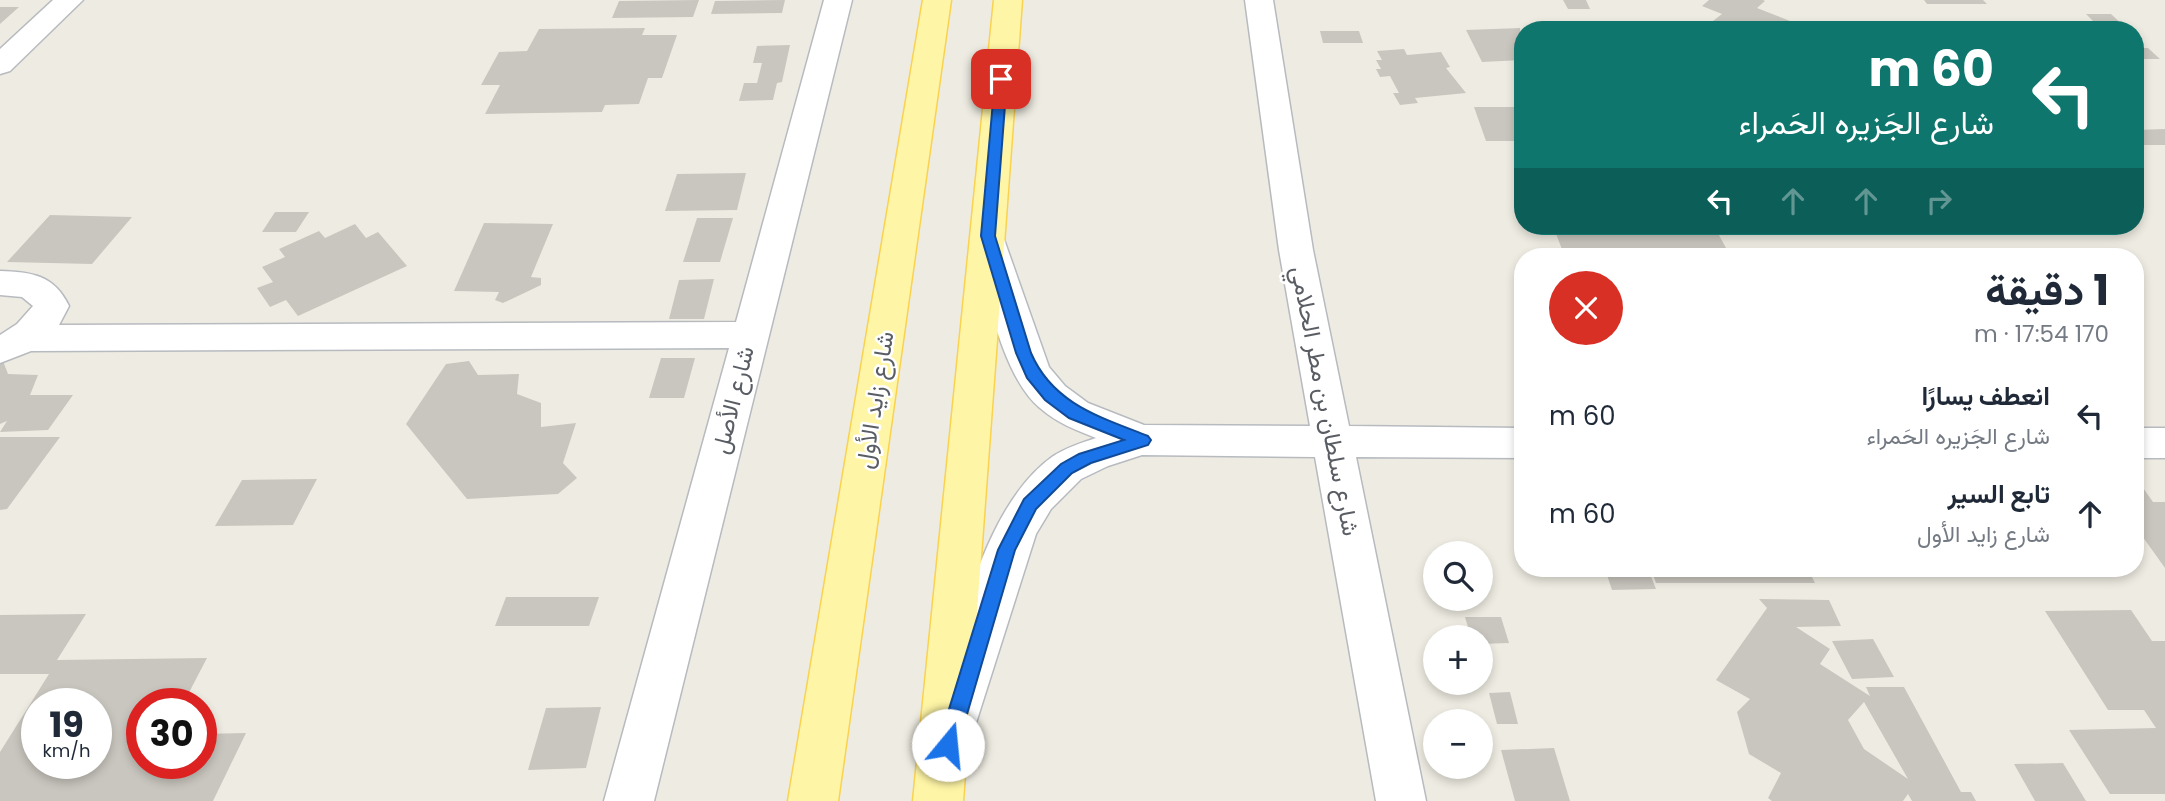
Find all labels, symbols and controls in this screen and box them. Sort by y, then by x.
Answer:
text: 60 m [1869,35,1994,103]
pin [971,49,1031,109]
icon: left [2018,49,2109,140]
icon: arrive [982,60,1020,98]
text: شارع الجَزيره الحَمراء [1739,100,1994,145]
icon: left [1701,182,1739,220]
icon: ahead [1774,182,1812,220]
icon: ahead [1847,182,1885,220]
icon: right [1920,182,1958,220]
text: 1 دقيقة [1985,261,2109,320]
street label: شارع سلطان بن مطر الحلامي [1280,263,1368,539]
button: close [1549,271,1623,345]
text: 170 m · 17:54 [1974,318,2109,350]
street label: شارع زايد الأول [847,329,902,471]
street label: شارع الأصل [703,342,762,457]
text: انعطف يسارًا [1921,378,2050,414]
icon: left [2071,397,2109,435]
text: 60 m [1549,398,1616,434]
text: شارع الجَزيره الحَمراء [1866,420,2050,452]
text: تابع السير [1948,476,2050,512]
icon: ahead [2071,495,2109,533]
text: 60 m [1549,496,1616,532]
text: شارع زايد الأول [1917,518,2050,550]
map controls [1423,541,1493,779]
button: search [1423,541,1493,611]
button: + [1423,625,1493,695]
speed limit sign: 30 [126,688,217,779]
text: 19 [49,700,84,749]
position arrow [911,708,985,782]
button: − [1423,709,1493,779]
text: km/h [43,738,90,763]

